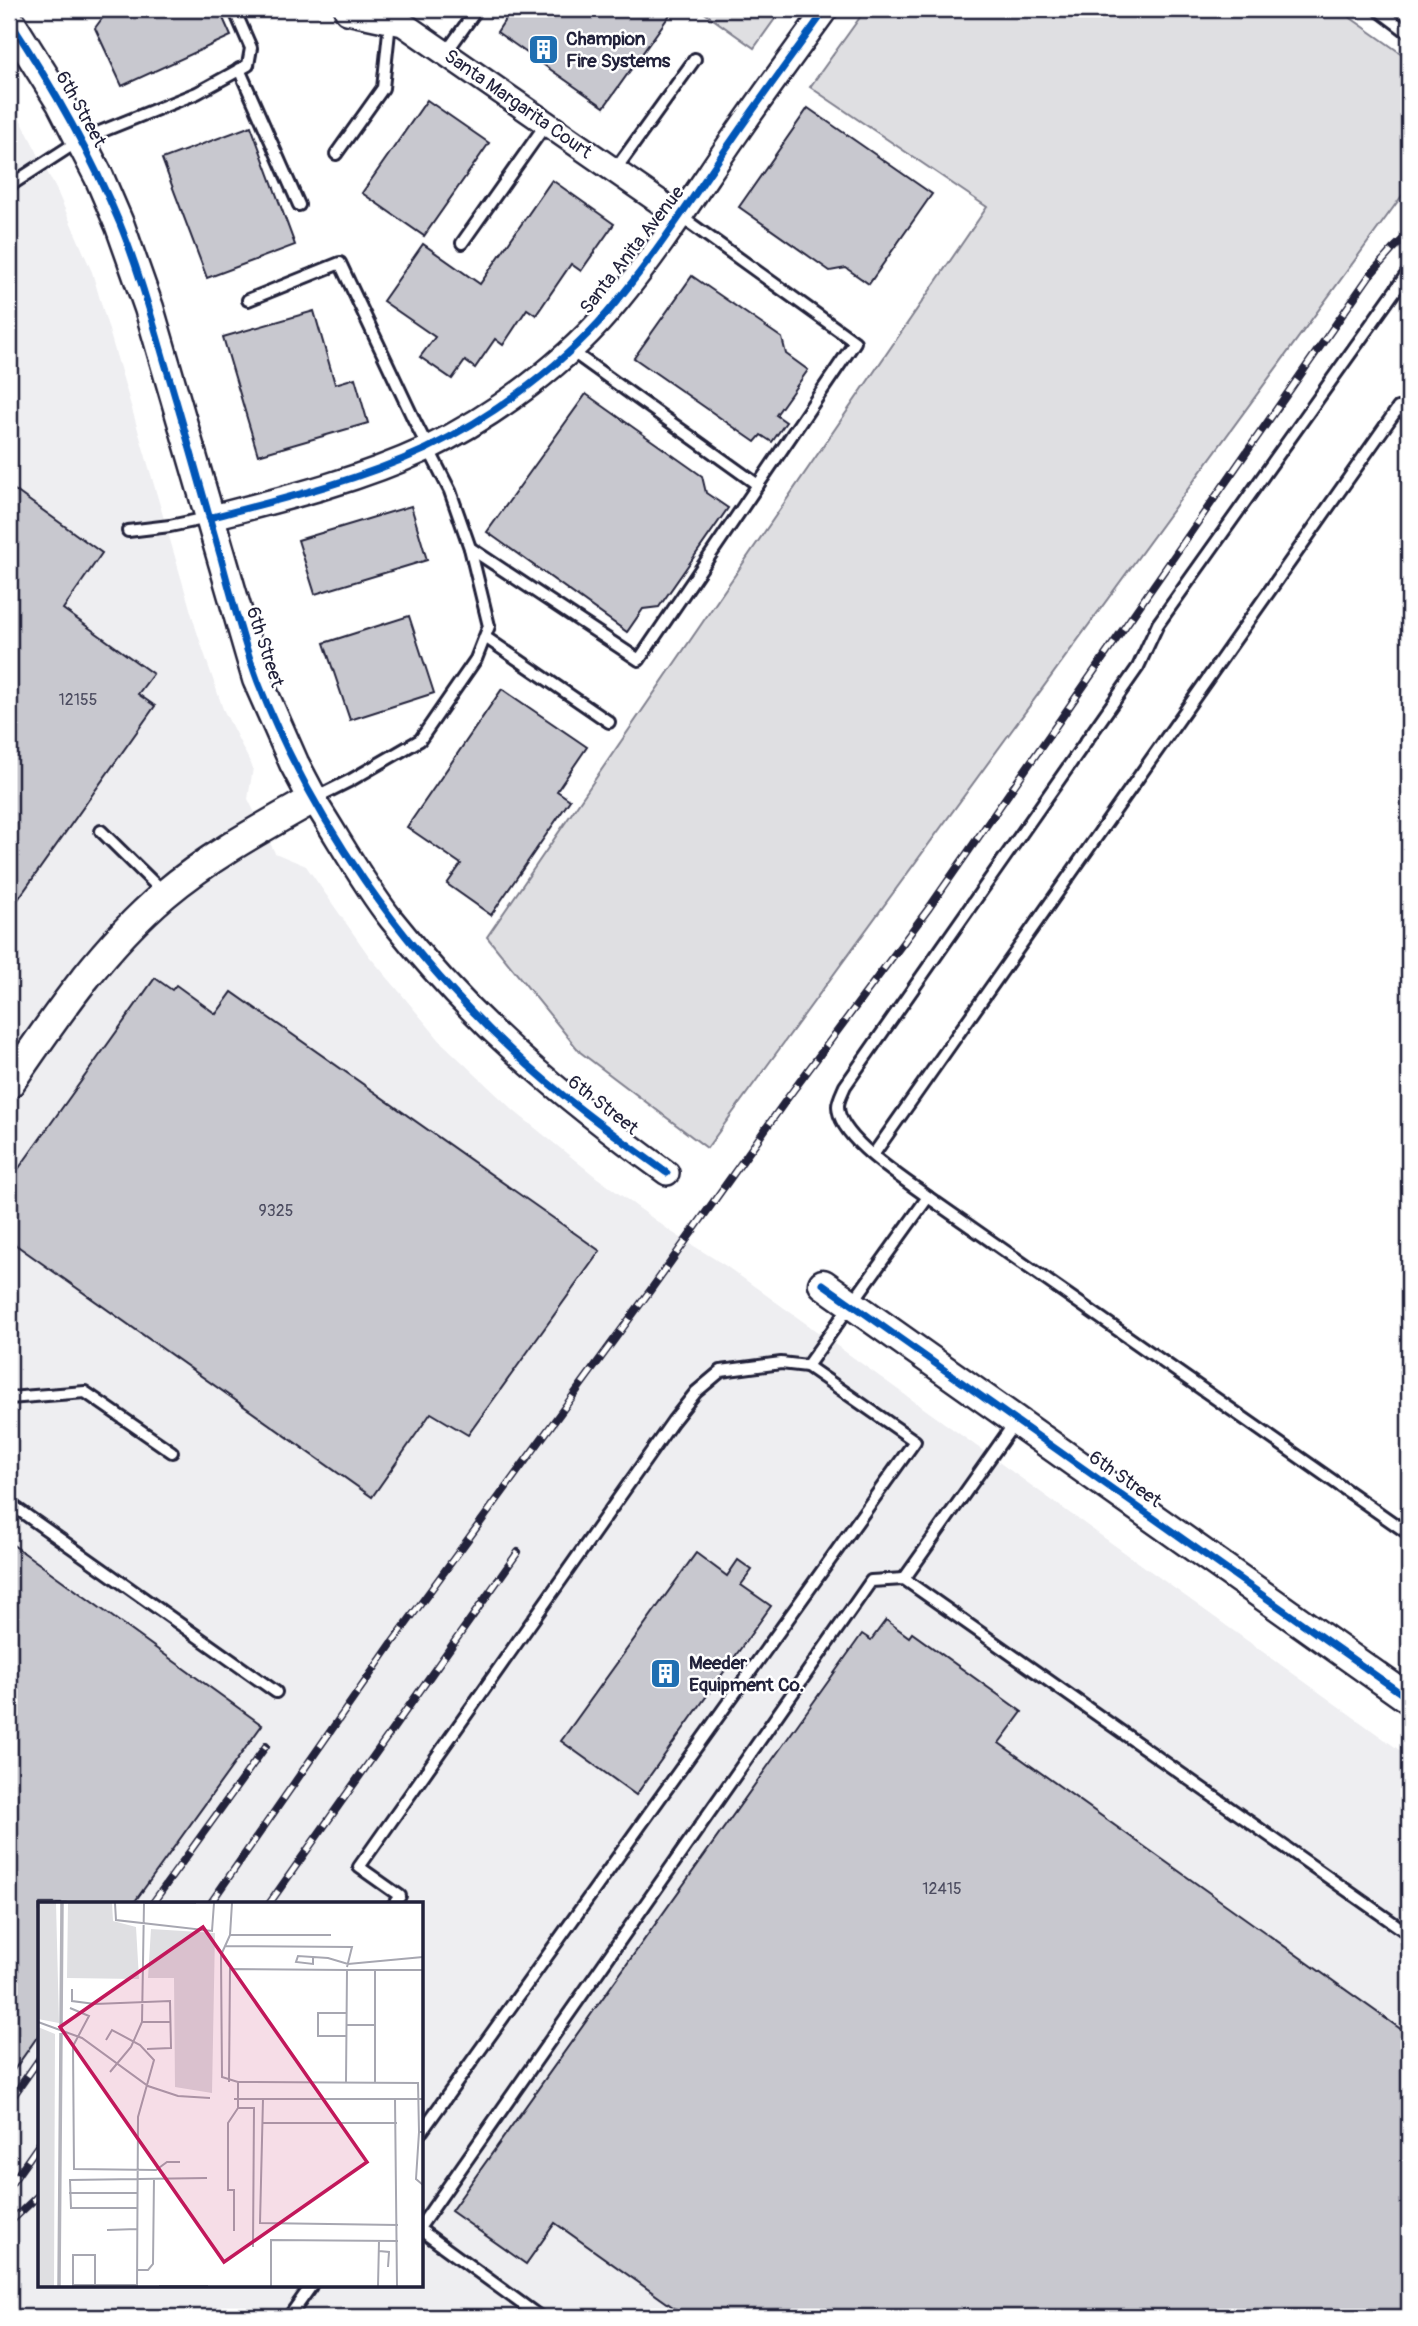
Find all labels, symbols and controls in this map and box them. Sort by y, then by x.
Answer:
place label: Champion Fire Systems [566,27,671,73]
building icon: Champion Fire Systems [526,33,560,67]
street label: Santa Margarita Court [439,44,597,164]
street label: 6th Street [50,67,112,152]
street label: Santa Anita Avenue [575,181,690,319]
street label: 6th Street [241,604,289,691]
house number: 12155 [59,690,97,710]
street label: 6th Street [563,1070,643,1140]
house number: 9325 [259,1201,293,1221]
street label: 6th Street [1084,1445,1166,1513]
place label: Meeder Equipment Co. [689,1651,804,1697]
building icon: Meeder Equipment Co. [649,1657,683,1691]
house number: 12415 [922,1879,962,1899]
inset map [38,1902,424,2288]

